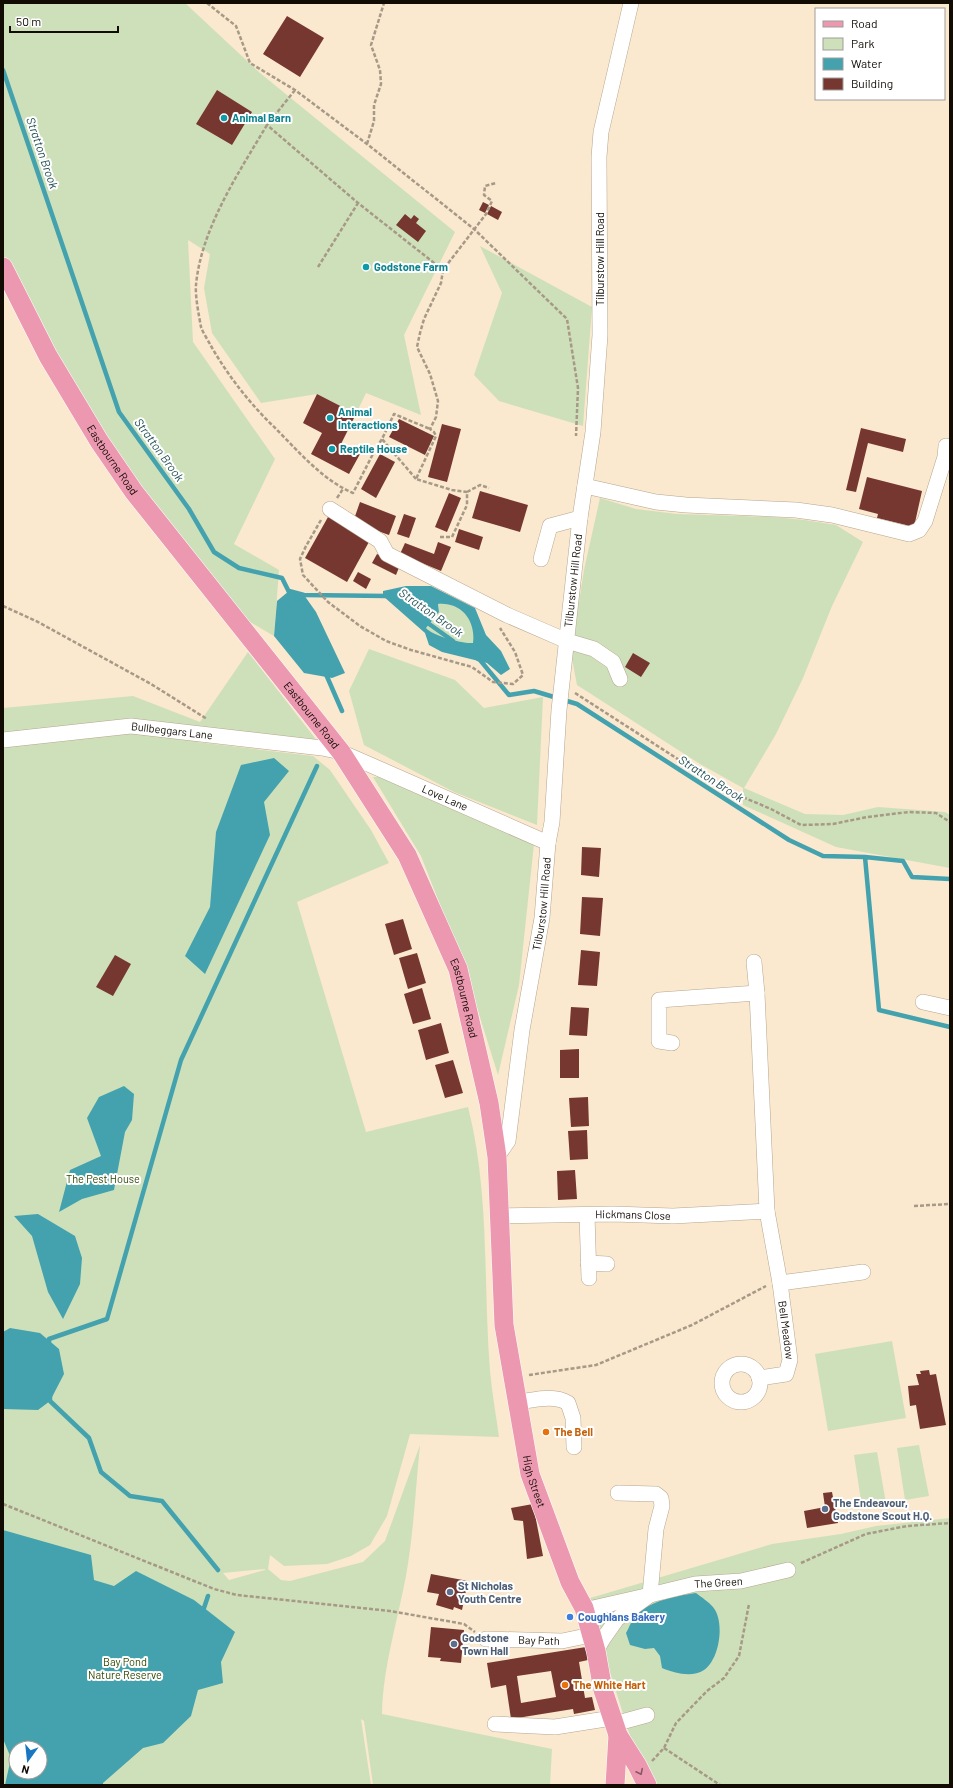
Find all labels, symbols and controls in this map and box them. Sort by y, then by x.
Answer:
scale bar [10,8,118,34]
legend [815,8,945,100]
text: 50 m [16,14,41,28]
text: Road [851,16,878,30]
text: Park [851,36,875,50]
text: Water [851,56,883,70]
text: Building [851,76,893,90]
place label: Animal Barn [232,111,291,124]
marker: Animal Barn [219,113,229,123]
water label: Stratton Brook [24,115,62,190]
street label: Tilburstow Hill Road [593,212,606,306]
place label: Godstone Farm [374,260,448,273]
marker: Godstone Farm [361,262,371,272]
place label: Animal Interactions [338,405,398,431]
marker: Animal Interactions [325,413,335,423]
water label: Stratton Brook [132,415,188,484]
street label: Eastbourne Road [85,422,141,497]
place label: Reptile House [340,442,407,455]
marker: Reptile House [327,444,337,454]
street label: Tilburstow Hill Road [561,533,584,628]
water label: Stratton Brook [397,585,466,639]
street label: Eastbourne Road [282,679,343,751]
street label: Bullbeggars Lane [131,719,214,741]
water label: Stratton Brook [676,752,747,804]
street label: Love Lane [420,781,470,813]
street label: Tilburstow Hill Road [529,857,553,952]
street label: Eastbourne Road [448,956,481,1039]
park label: The Pest House [66,1172,140,1185]
street label: Hickmans Close [595,1207,671,1222]
street label: Bell Meadow [776,1300,797,1360]
place label: The Bell [554,1425,593,1438]
marker: The Bell [541,1427,551,1437]
street label: High Street [521,1454,549,1509]
place label: The Endeavour, Godstone Scout H.Q. [833,1496,932,1522]
marker: The Endeavour, Godstone Scout H.Q. [820,1504,830,1514]
street label: The Green [694,1574,743,1590]
place label: St Nicholas Youth Centre [458,1579,521,1605]
marker: St Nicholas Youth Centre [445,1587,455,1597]
place label: Coughlans Bakery [578,1610,665,1623]
marker: Coughlans Bakery [565,1612,575,1622]
place label: Godstone Town Hall [462,1631,509,1657]
street label: Bay Path [518,1633,560,1647]
marker: Godstone Town Hall [449,1639,459,1649]
park label: Bay Pond Nature Reserve [88,1655,162,1681]
place label: The White Hart [573,1678,646,1691]
marker: The White Hart [560,1680,570,1690]
north arrow [8,1740,48,1780]
text: N [20,1763,31,1777]
one-way arrow [635,1768,643,1775]

